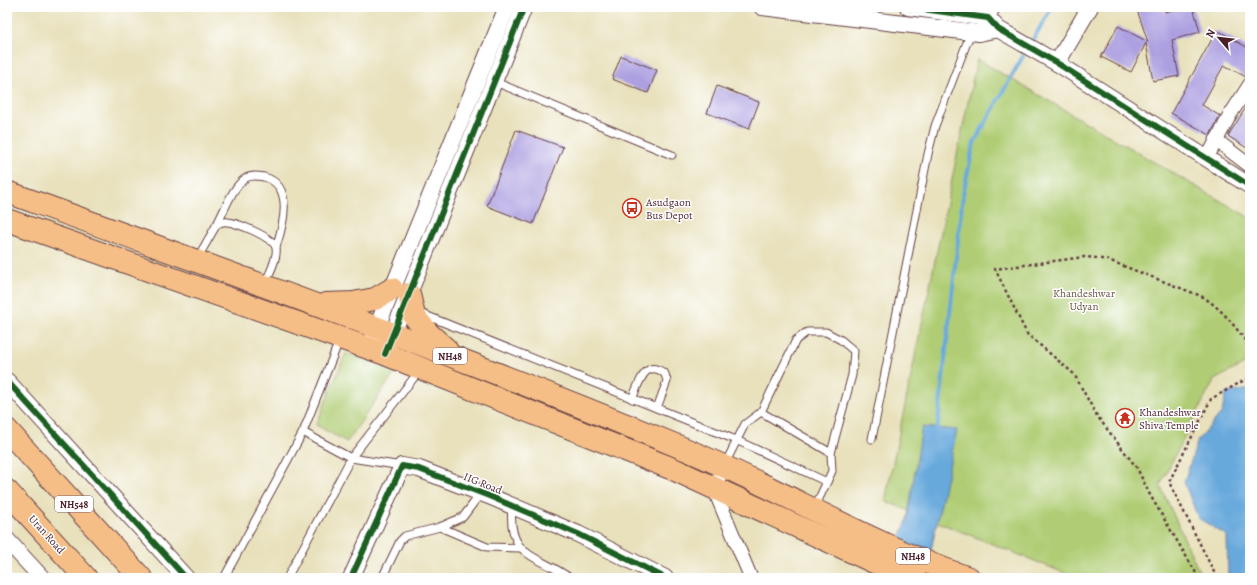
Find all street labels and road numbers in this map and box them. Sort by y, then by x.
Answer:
road number: NH48 [433,348,467,364]
street label: IIG Road [461,469,504,498]
road number: NH548 [55,496,93,512]
street label: Uran Road [25,512,68,557]
road number: NH48 [896,548,930,564]

